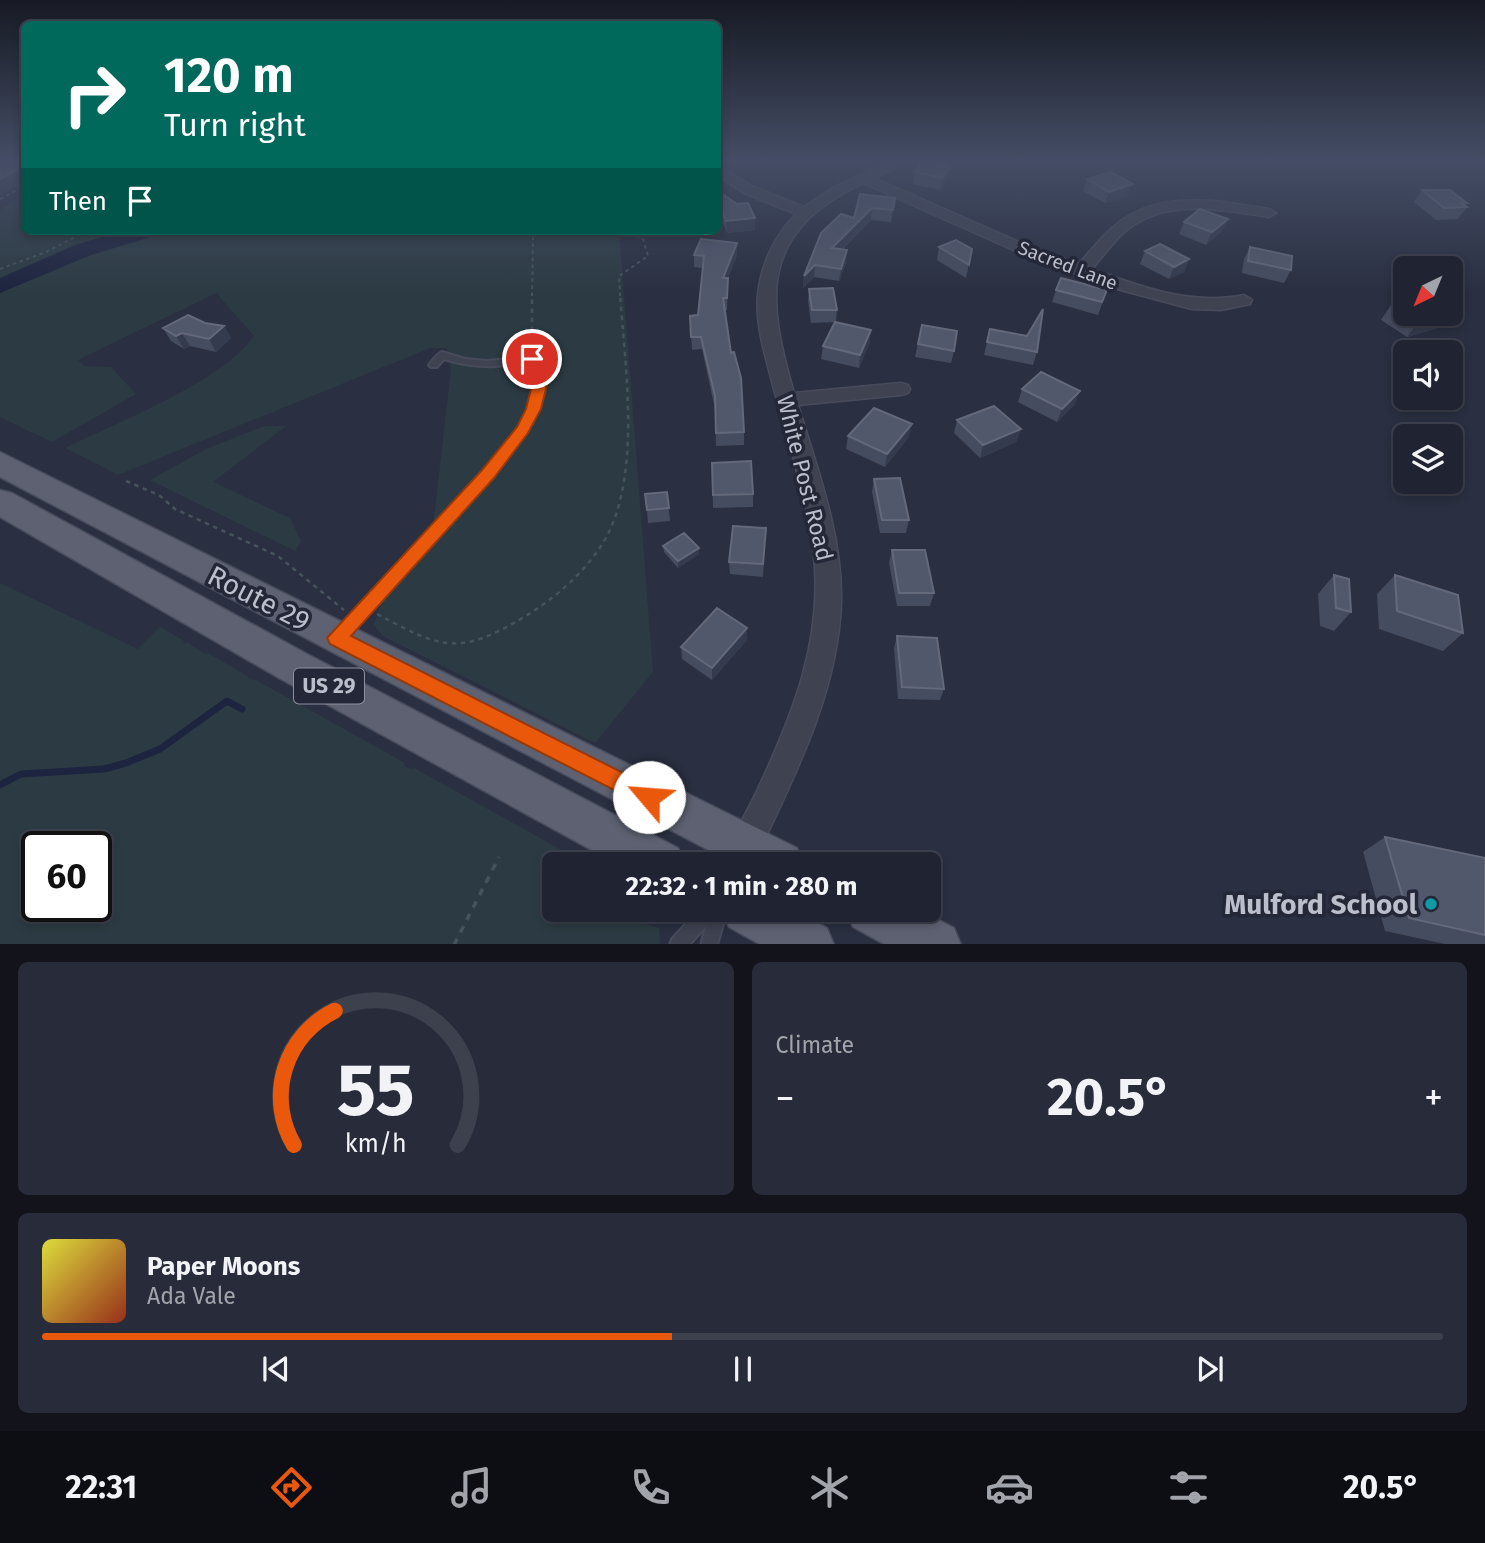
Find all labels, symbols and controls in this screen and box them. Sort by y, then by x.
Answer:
text: 120 m [164,46,294,105]
icon: right [49,49,140,140]
text: Turn right [164,106,306,144]
icon: arrive [121,182,159,220]
text: Then [49,186,107,217]
street label: Sacred Lane [1015,236,1121,295]
north arrow [1393,256,1463,326]
map controls [1393,256,1463,494]
pin [502,329,562,389]
icon: arrive [513,340,551,378]
button: sound [1393,340,1463,410]
street label: White Post Road [771,392,839,564]
button: layers [1393,424,1463,494]
street label: Route 29 [202,559,315,638]
road number: US 29 [294,668,364,704]
position arrow [612,760,686,834]
speed limit sign: 60 [21,831,112,922]
text: 22:32 · 1 min · 280 m [626,871,857,902]
place label: Mulford School [1224,888,1418,921]
marker: Mulford School [1423,896,1439,912]
text: Climate [776,1031,854,1059]
text: 55 [337,1047,415,1134]
text: 20.5° [1047,1066,1172,1129]
text: − [776,1075,795,1121]
text: + [1424,1075,1443,1121]
text: km/h [345,1128,407,1158]
text: Paper Moons [147,1251,300,1282]
text: Ada Vale [147,1282,236,1310]
icon: previous [257,1350,295,1388]
icon: pause [724,1350,762,1388]
icon: next [1191,1350,1229,1388]
icon: directions [267,1463,316,1512]
icon: music [447,1463,496,1512]
icon: phone [626,1463,675,1512]
icon: climate [805,1463,854,1512]
icon: car [985,1463,1034,1512]
icon: filters [1164,1463,1213,1512]
text: 22:31 [65,1468,137,1506]
text: 20.5° [1343,1468,1420,1506]

